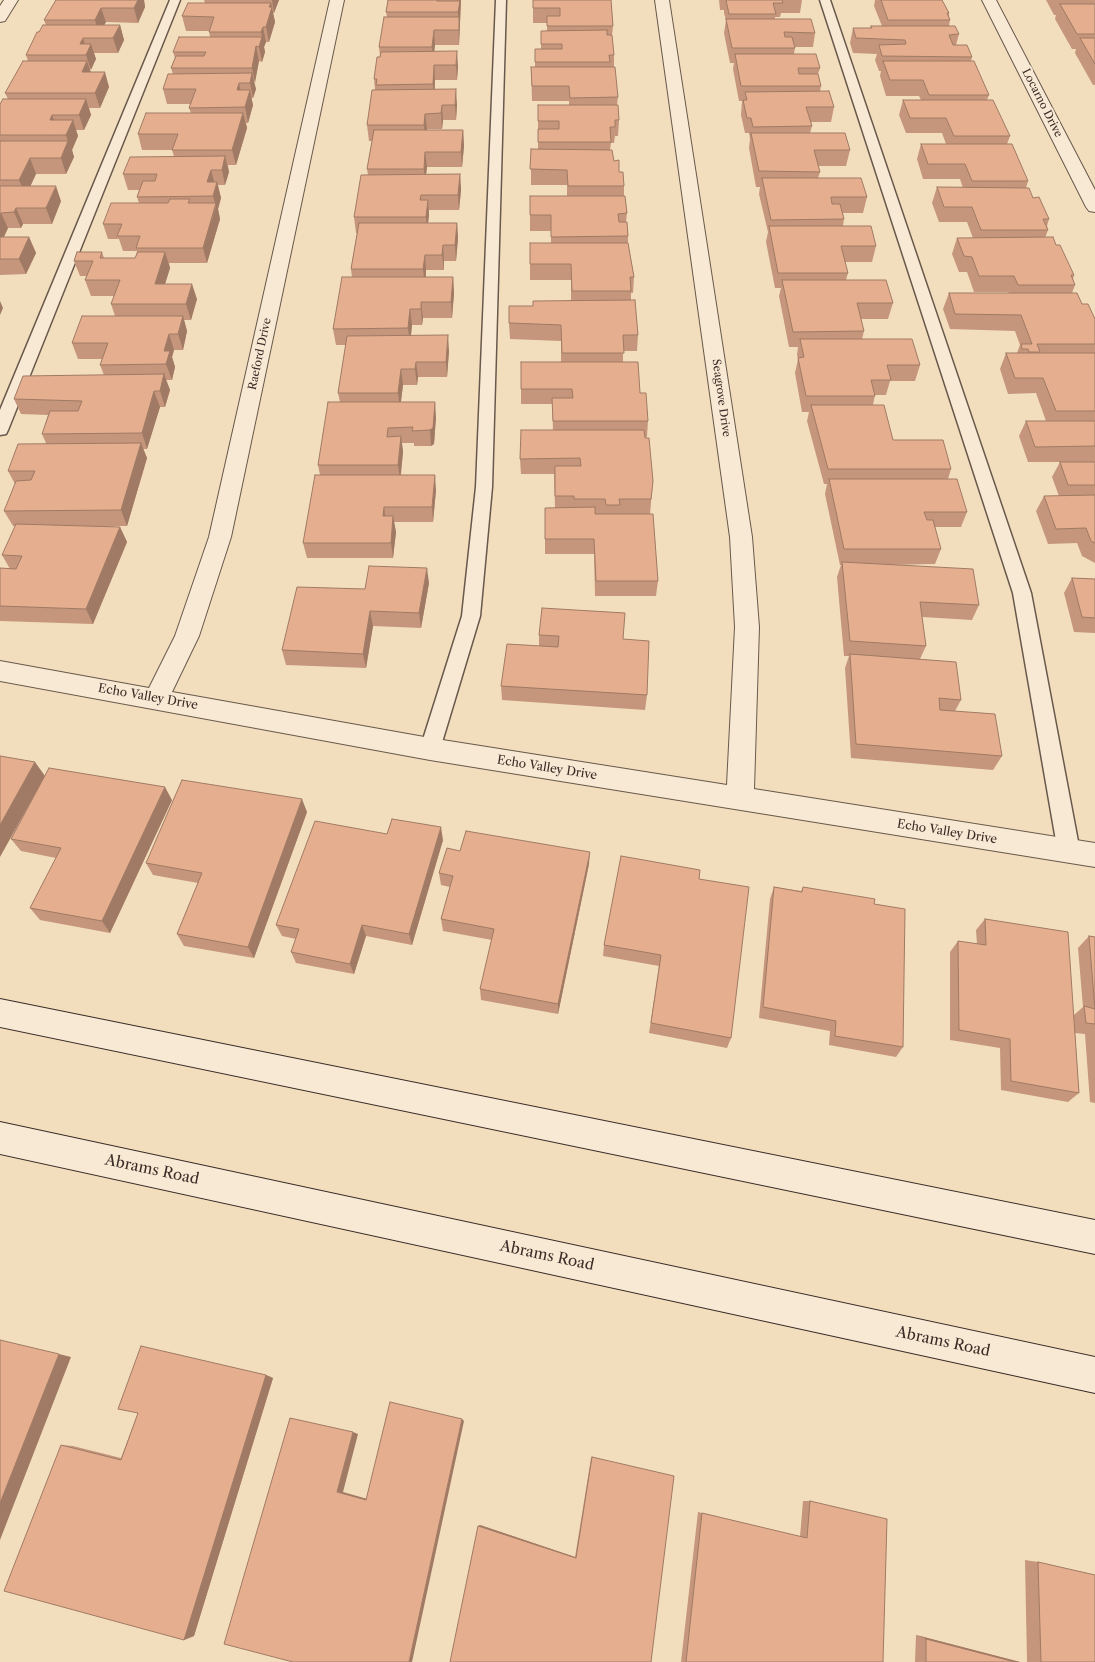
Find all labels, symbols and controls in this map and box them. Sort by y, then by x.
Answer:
street label: Locarno Drive [1019,66,1065,140]
street label: Raeford Drive [246,317,274,391]
street label: Seagrove Drive [709,358,733,438]
street label: Echo Valley Drive [97,681,199,713]
street label: Echo Valley Drive [496,753,598,783]
street label: Echo Valley Drive [896,817,998,847]
street label: Abrams Road [103,1151,201,1189]
street label: Abrams Road [498,1237,596,1275]
street label: Abrams Road [894,1323,992,1361]

